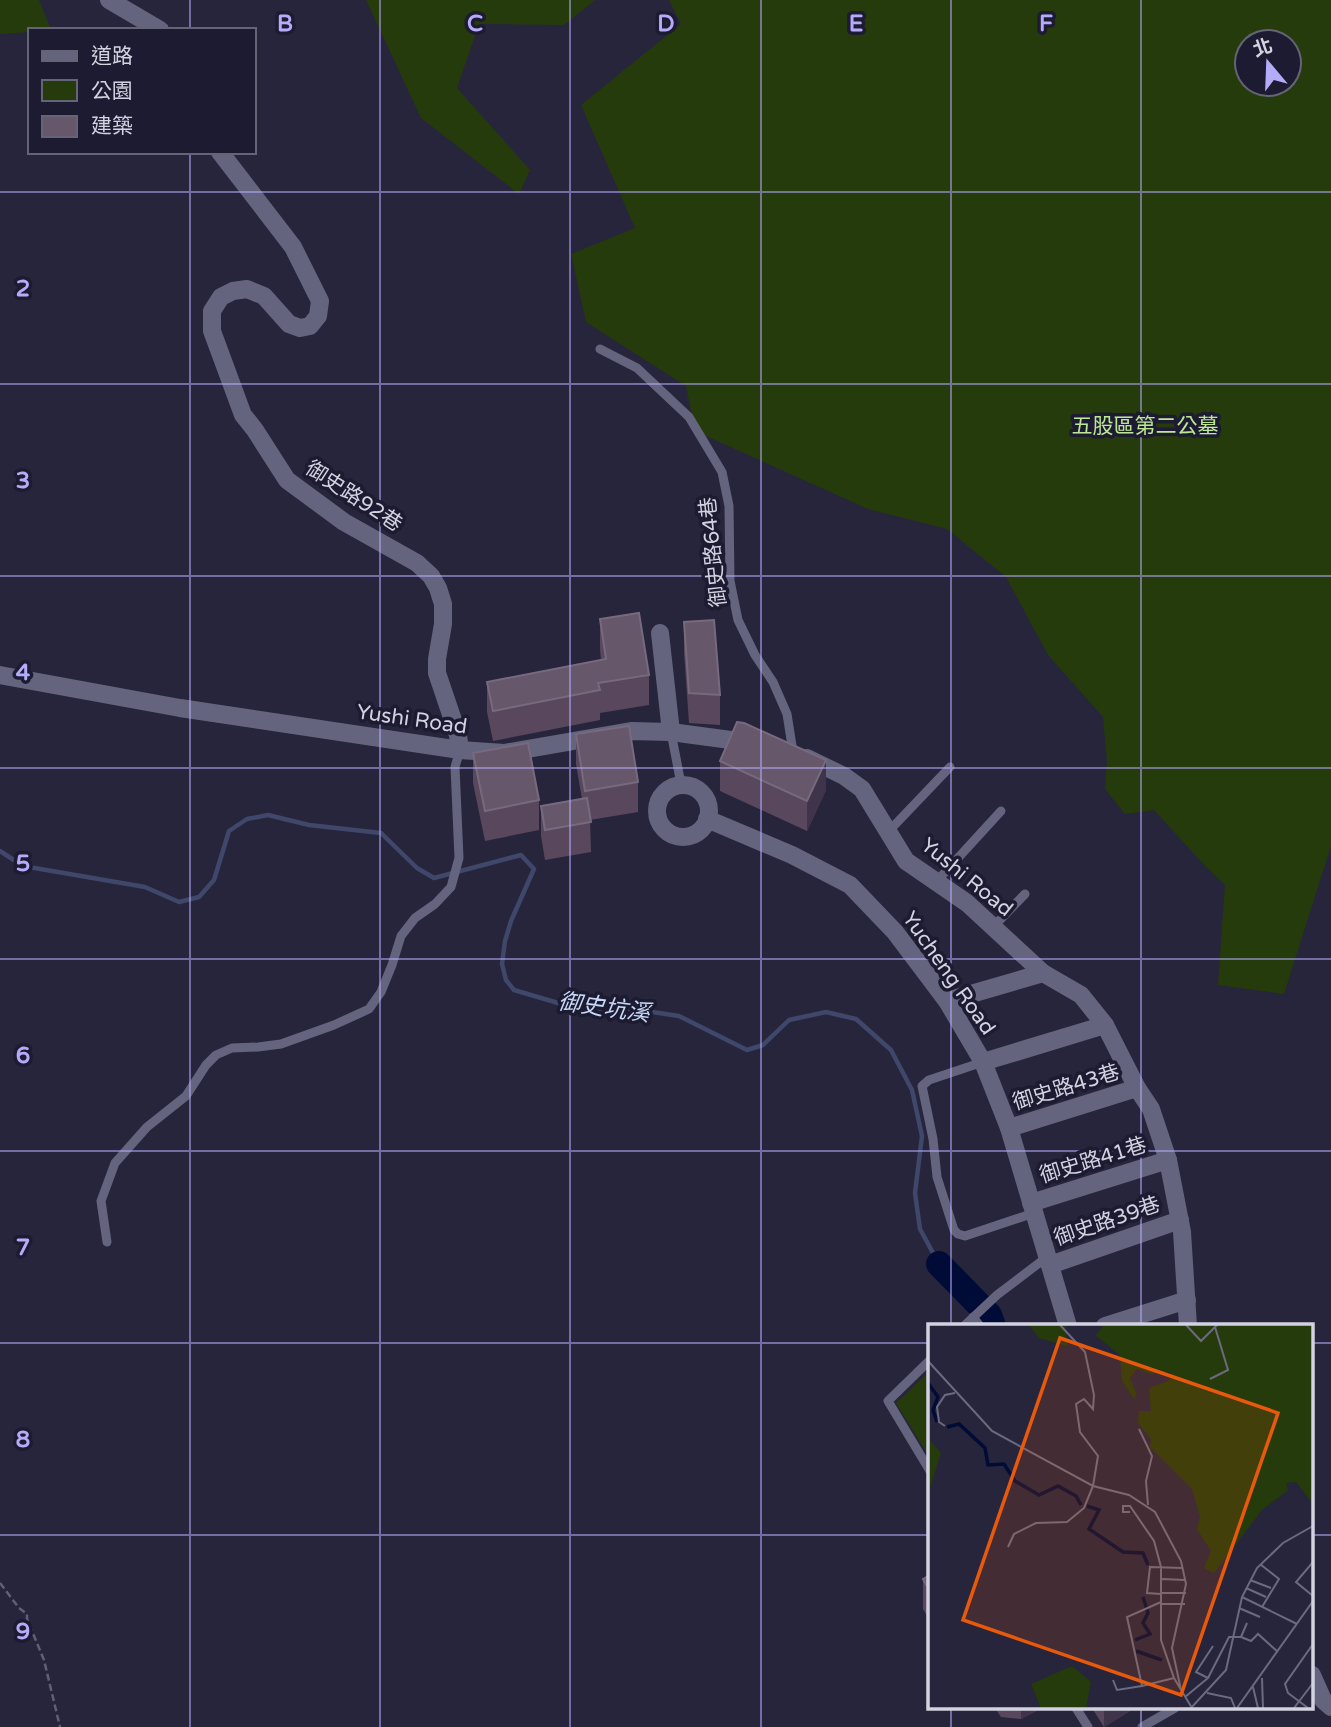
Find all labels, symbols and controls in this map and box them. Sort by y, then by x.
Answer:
text: B [277,10,293,38]
text: C [467,10,483,38]
text: D [657,10,675,38]
text: E [849,10,863,38]
text: F [1039,10,1053,38]
legend [28,28,256,154]
north arrow [1233,28,1303,98]
text: 北 [1250,34,1275,61]
text: 道路 [91,44,133,69]
text: 公園 [91,79,133,104]
text: 建築 [91,114,133,139]
text: 2 [16,275,30,303]
park label: 五股區第二公墓 [1072,414,1219,439]
street label: 御史路92巷 [301,456,407,537]
text: 3 [16,467,30,495]
street label: 御史路64巷 [695,496,732,608]
text: 4 [16,659,31,687]
street label: Yushi Road [355,699,469,740]
street label: Yushi Road [916,833,1018,922]
text: 5 [16,850,30,878]
street label: Yucheng Road [897,907,1000,1040]
water label: 御史坑溪 [556,988,654,1029]
text: 6 [16,1042,30,1070]
street label: 御史路43巷 [1010,1059,1123,1116]
street label: 御史路41巷 [1037,1132,1150,1189]
street label: 御史路39巷 [1051,1192,1163,1251]
text: 7 [16,1234,30,1262]
inset map [928,1324,1314,1710]
text: 8 [16,1426,30,1454]
text: 9 [16,1618,30,1646]

